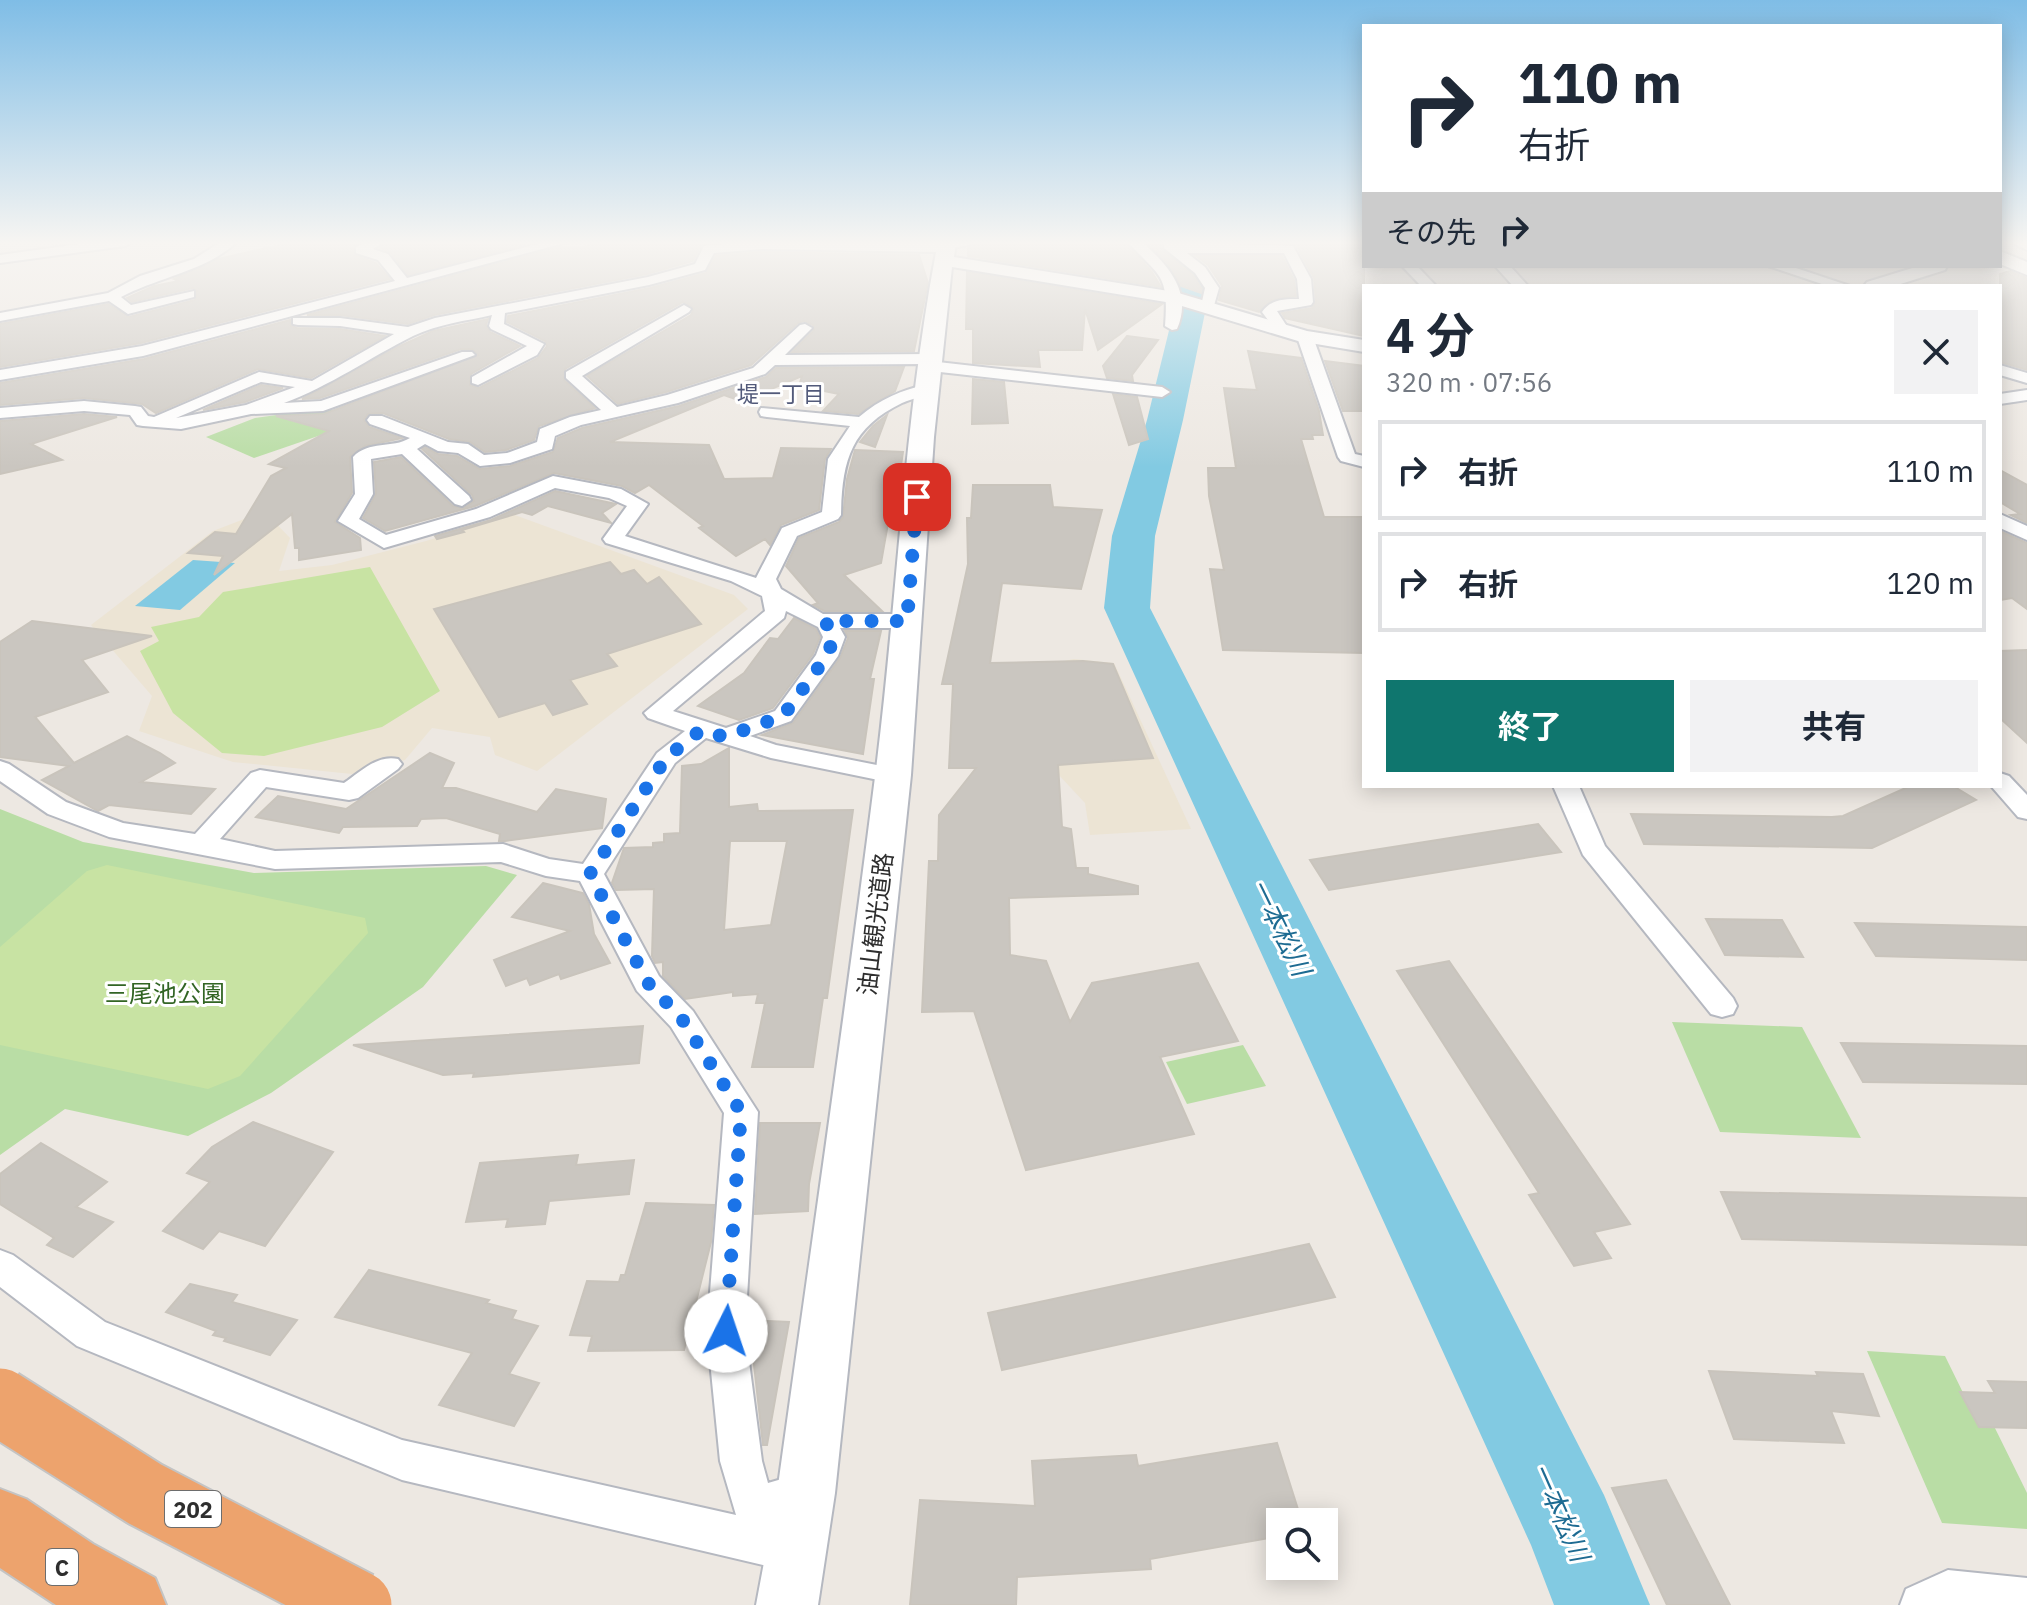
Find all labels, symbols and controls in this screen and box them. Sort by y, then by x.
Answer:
text: 110 m [1518,46,1682,118]
icon: right [1386,56,1490,160]
text: 右折 [1518,121,1590,168]
icon: right [1492,208,1536,252]
text: その先 [1386,212,1476,251]
text: 4 分 [1386,304,1474,366]
button: close [1894,310,1978,394]
text: 320 m · 07:56 [1386,365,1552,399]
district label: 堤一丁目 [737,379,825,408]
icon: right [1390,448,1434,492]
text: 110 m [1887,451,1974,490]
text: 右折 [1458,452,1518,491]
pin [883,463,951,531]
icon: arrive [895,475,939,519]
icon: right [1390,560,1434,604]
text: 120 m [1887,563,1974,602]
text: 右折 [1458,564,1518,603]
button: 終了 [1386,680,1674,772]
button: 共有 [1690,680,1978,772]
street label: 油山観光道路 [850,851,900,997]
water label: 一本松川 [1243,873,1320,984]
park label: 三尾池公園 [105,977,225,1009]
position arrow [684,1289,768,1373]
water label: 一本松川 [1524,1458,1599,1569]
road number: 202 [165,1491,221,1527]
map controls [1266,1508,1338,1580]
button: search [1266,1508,1338,1580]
road number: C [46,1549,78,1585]

